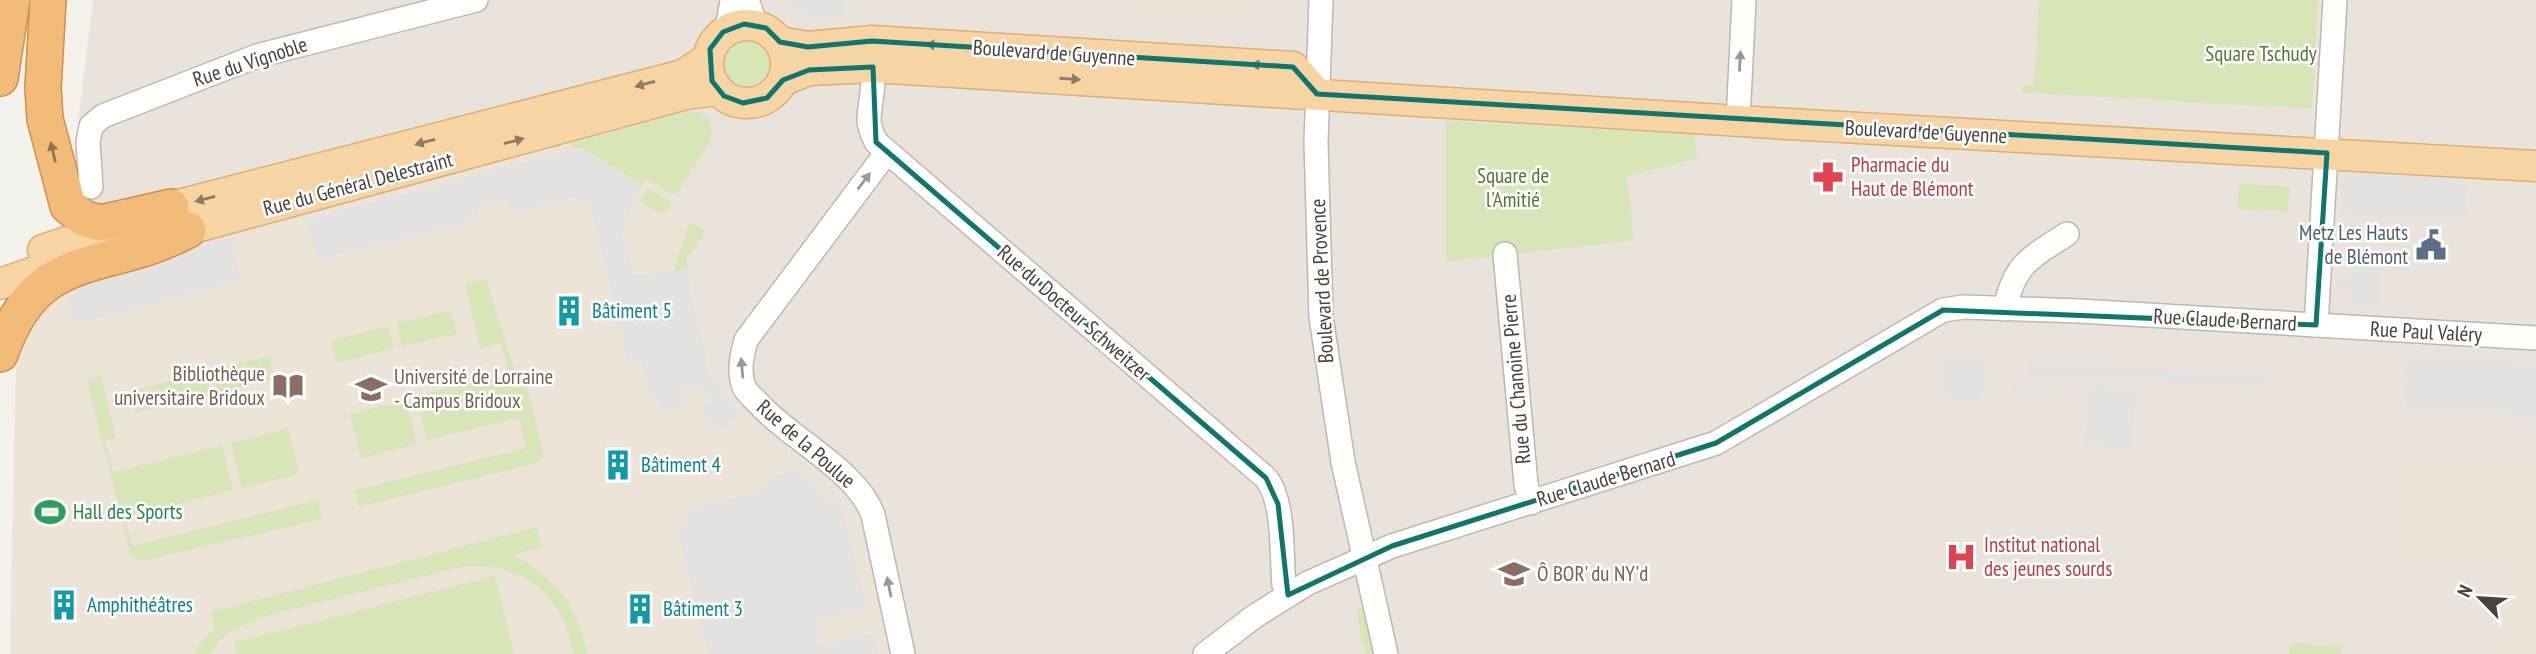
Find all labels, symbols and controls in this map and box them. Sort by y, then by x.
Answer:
street label: Rue du Vignoble [189,30,311,93]
street label: Boulevard de Guyenne [972,33,1136,72]
one-way arrow [925,39,947,50]
park label: Square Tschudy [2205,40,2317,67]
one-way arrow [1735,49,1746,71]
one-way arrow [1250,59,1272,70]
one-way arrow [1059,74,1081,85]
one-way arrow [634,79,656,90]
street label: Boulevard de Guyenne [1844,114,2008,149]
one-way arrow [503,135,525,146]
one-way arrow [414,137,435,147]
one-way arrow [47,141,58,163]
street label: Rue du Général Delestraint [260,145,456,222]
place label: Pharmacie du Haut de Blémont [1851,151,1974,202]
pharmacy icon: Pharmacie du Haut de Blémont [1811,160,1845,194]
park label: Square de l'Amitié [1477,162,1549,213]
one-way arrow [857,172,871,190]
one-way arrow [193,194,215,205]
street label: Boulevard de Provence [1304,198,1339,364]
place label: Metz Les Hauts de Blémont [2299,219,2408,270]
public building icon: Metz Les Hauts de Blémont [2414,228,2448,262]
street label: Rue du Docteur Schweitzer [992,239,1157,387]
street label: Rue du Chanoine Pierre [1495,293,1536,465]
building icon: Bâtiment 5 [552,294,586,328]
place label: Bâtiment 5 [592,297,672,324]
street label: Rue Claude Bernard [2153,302,2297,337]
street label: Rue Paul Valéry [2369,315,2483,348]
one-way arrow [736,357,747,379]
place label: Bibliothèque universitaire Bridoux [114,360,265,411]
place label: Université de Lorraine - Campus Bridoux [394,363,553,414]
library icon: Bibliothèque universitaire Bridoux [271,369,305,403]
school or university icon: Université de Lorraine - Campus Bridoux [354,372,388,406]
street label: Rue de la Poulue [751,393,861,494]
street label: Rue Claude Bernard [1533,445,1678,512]
building icon: Bâtiment 4 [601,448,635,482]
place label: Bâtiment 4 [641,451,721,478]
sports icon: Hall des Sports [33,495,67,529]
place label: Hall des Sports [73,498,183,525]
place label: Institut national des jeunes sourds [1984,531,2112,582]
hospital icon: Institut national des jeunes sourds [1944,540,1978,574]
school or university icon: Ô BOR' du NY'd [1497,557,1531,591]
place label: Ô BOR' du NY'd [1537,560,1648,587]
north arrow [2445,563,2515,633]
one-way arrow [883,576,894,598]
text: N [2452,581,2478,601]
building icon: Amphithéâtres [47,588,81,622]
place label: Amphithéâtres [87,591,193,618]
building icon: Bâtiment 3 [623,592,657,626]
place label: Bâtiment 3 [663,595,743,622]

